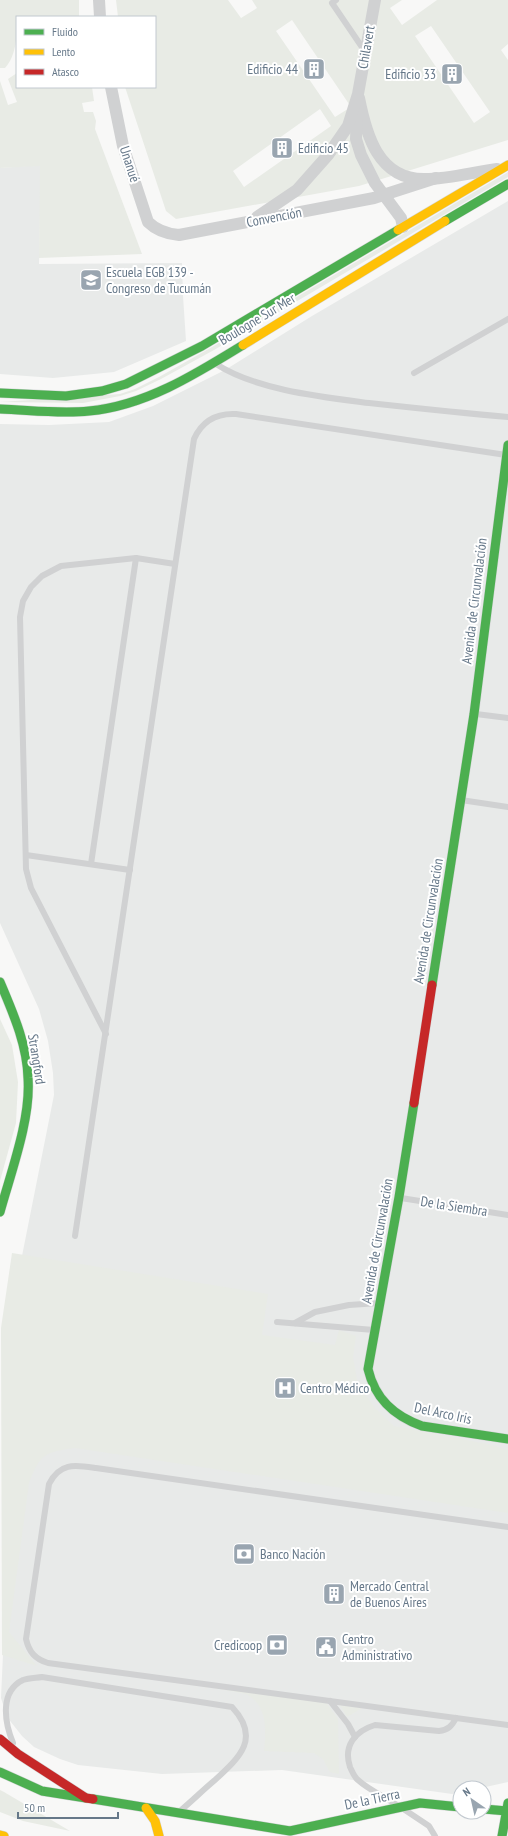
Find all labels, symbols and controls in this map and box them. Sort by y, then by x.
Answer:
legend [16,16,156,88]
text: Fluido [52,24,78,39]
street label: Chilavert [353,24,379,70]
text: Lento [52,44,75,59]
building icon: Edificio 44 [301,56,327,82]
place label: Edificio 44 [247,60,299,78]
building icon: Edificio 33 [439,61,465,87]
text: Atasco [52,64,79,79]
place label: Edificio 33 [385,65,436,83]
building icon: Edificio 45 [269,135,295,161]
place label: Edificio 45 [298,139,349,157]
street label: Unanué [116,144,144,185]
street label: Convención [245,203,303,231]
place label: Escuela EGB 139 - Congreso de Tucumán [106,263,211,297]
school or university icon: Escuela EGB 139 - Congreso de Tucumán [78,267,104,293]
street label: Boulogne Sur Mer [215,289,299,349]
street label: Avenida de Circunvalación [457,537,491,665]
street label: Avenida de Circunvalación [409,857,447,985]
street label: Strangford [24,1032,50,1086]
street label: Avenida de Circunvalación [357,1177,397,1305]
street label: De la Siembra [419,1192,489,1220]
hospital icon: Centro Médico [272,1375,298,1401]
place label: Centro Médico [300,1379,369,1397]
street label: Del Arco Iris [413,1398,474,1428]
bank icon: Banco Nación [231,1541,257,1567]
place label: Banco Nación [260,1545,325,1563]
place label: Mercado Central de Buenos Aires [350,1577,429,1611]
building icon: Mercado Central de Buenos Aires [321,1581,347,1607]
place label: Centro Administrativo [342,1630,412,1664]
bank icon: Credicoop [264,1632,290,1658]
public building icon: Centro Administrativo [313,1634,339,1660]
place label: Credicoop [214,1636,262,1654]
north arrow [452,1780,492,1820]
street label: De la Tierra [343,1784,401,1814]
text: N [460,1784,473,1799]
scale bar [18,1794,118,1820]
text: 50 m [24,1800,45,1815]

